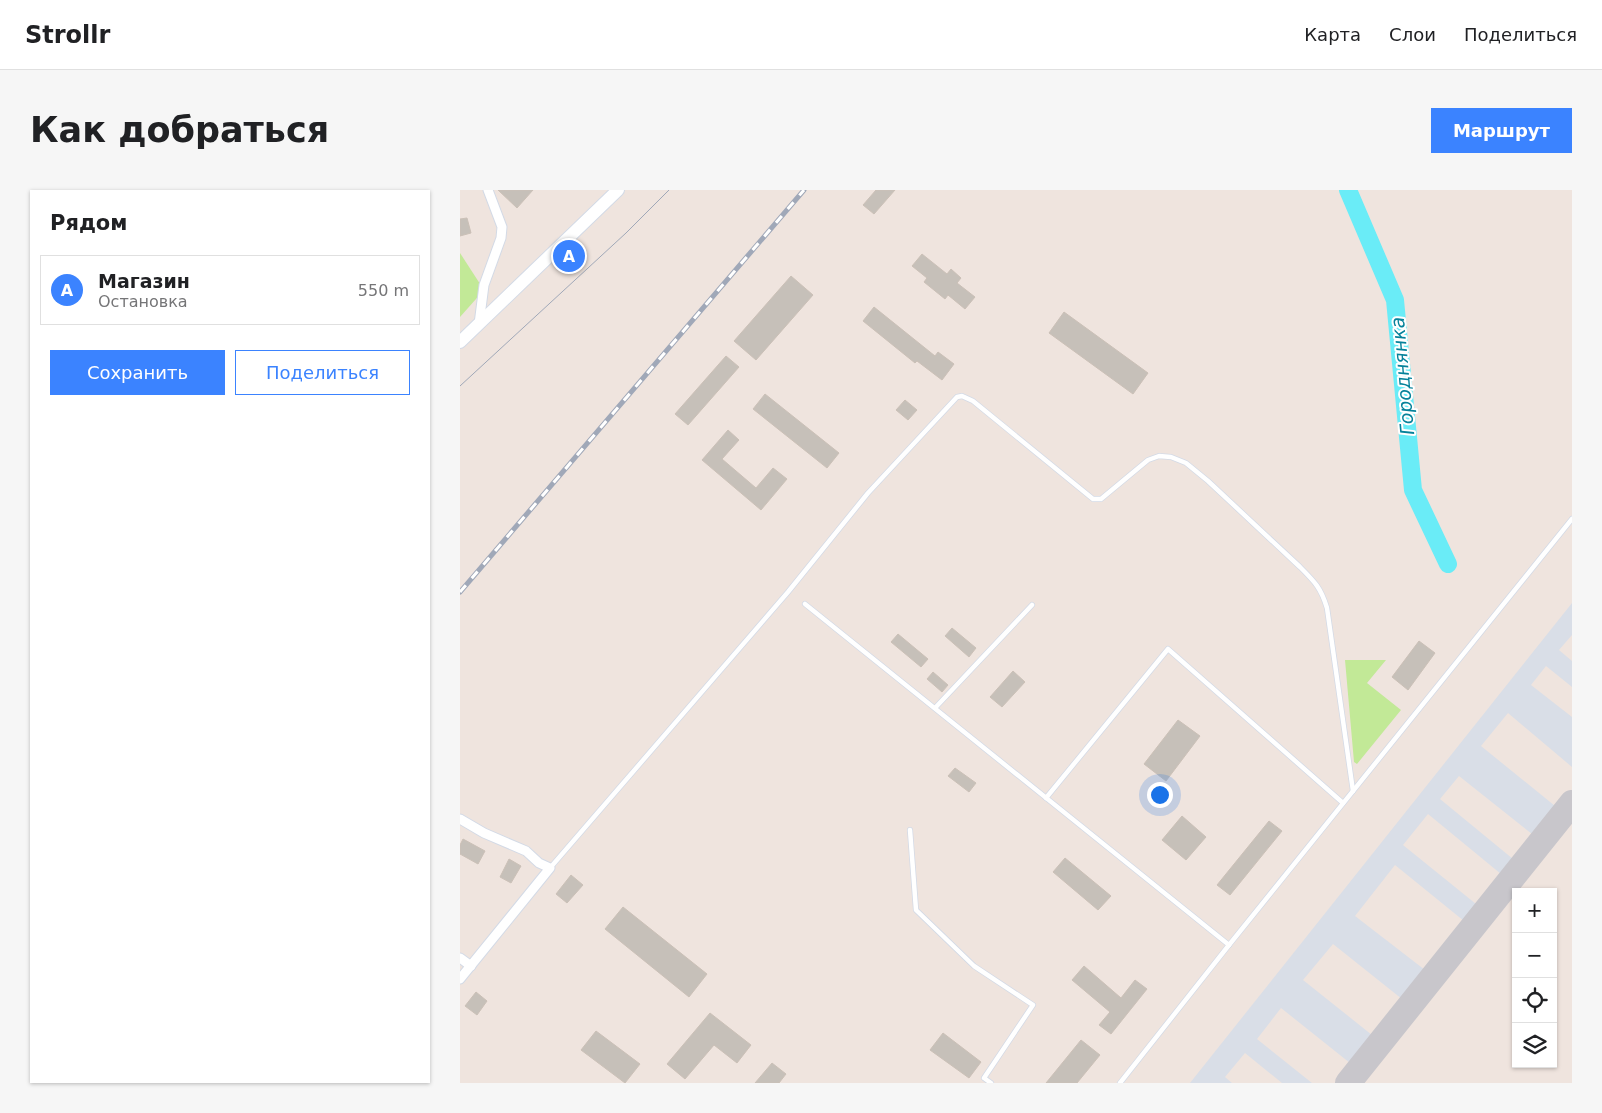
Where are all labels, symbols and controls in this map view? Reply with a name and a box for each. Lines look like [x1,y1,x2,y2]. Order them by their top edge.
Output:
text: Strollr [25,21,110,49]
text: Карта [1304,24,1361,45]
text: Слои [1389,24,1436,45]
text: Поделиться [1464,24,1577,45]
button: Маршрут [1431,108,1572,153]
text: Как добраться [30,110,329,150]
text: Рядом [50,211,127,235]
pin: A [553,237,585,275]
text: Магазин [98,270,190,292]
text: A [61,281,73,300]
text: 550 m [358,281,409,300]
text: Остановка [98,292,188,311]
water label: Городнянка [1386,316,1418,436]
button: Сохранить [50,350,225,395]
button: Поделиться [235,350,410,395]
your location [1147,782,1173,808]
map controls [1512,888,1557,1068]
button: + [1512,888,1557,933]
button: − [1512,933,1557,978]
button: locate [1512,978,1557,1023]
button: layers [1512,1023,1557,1068]

